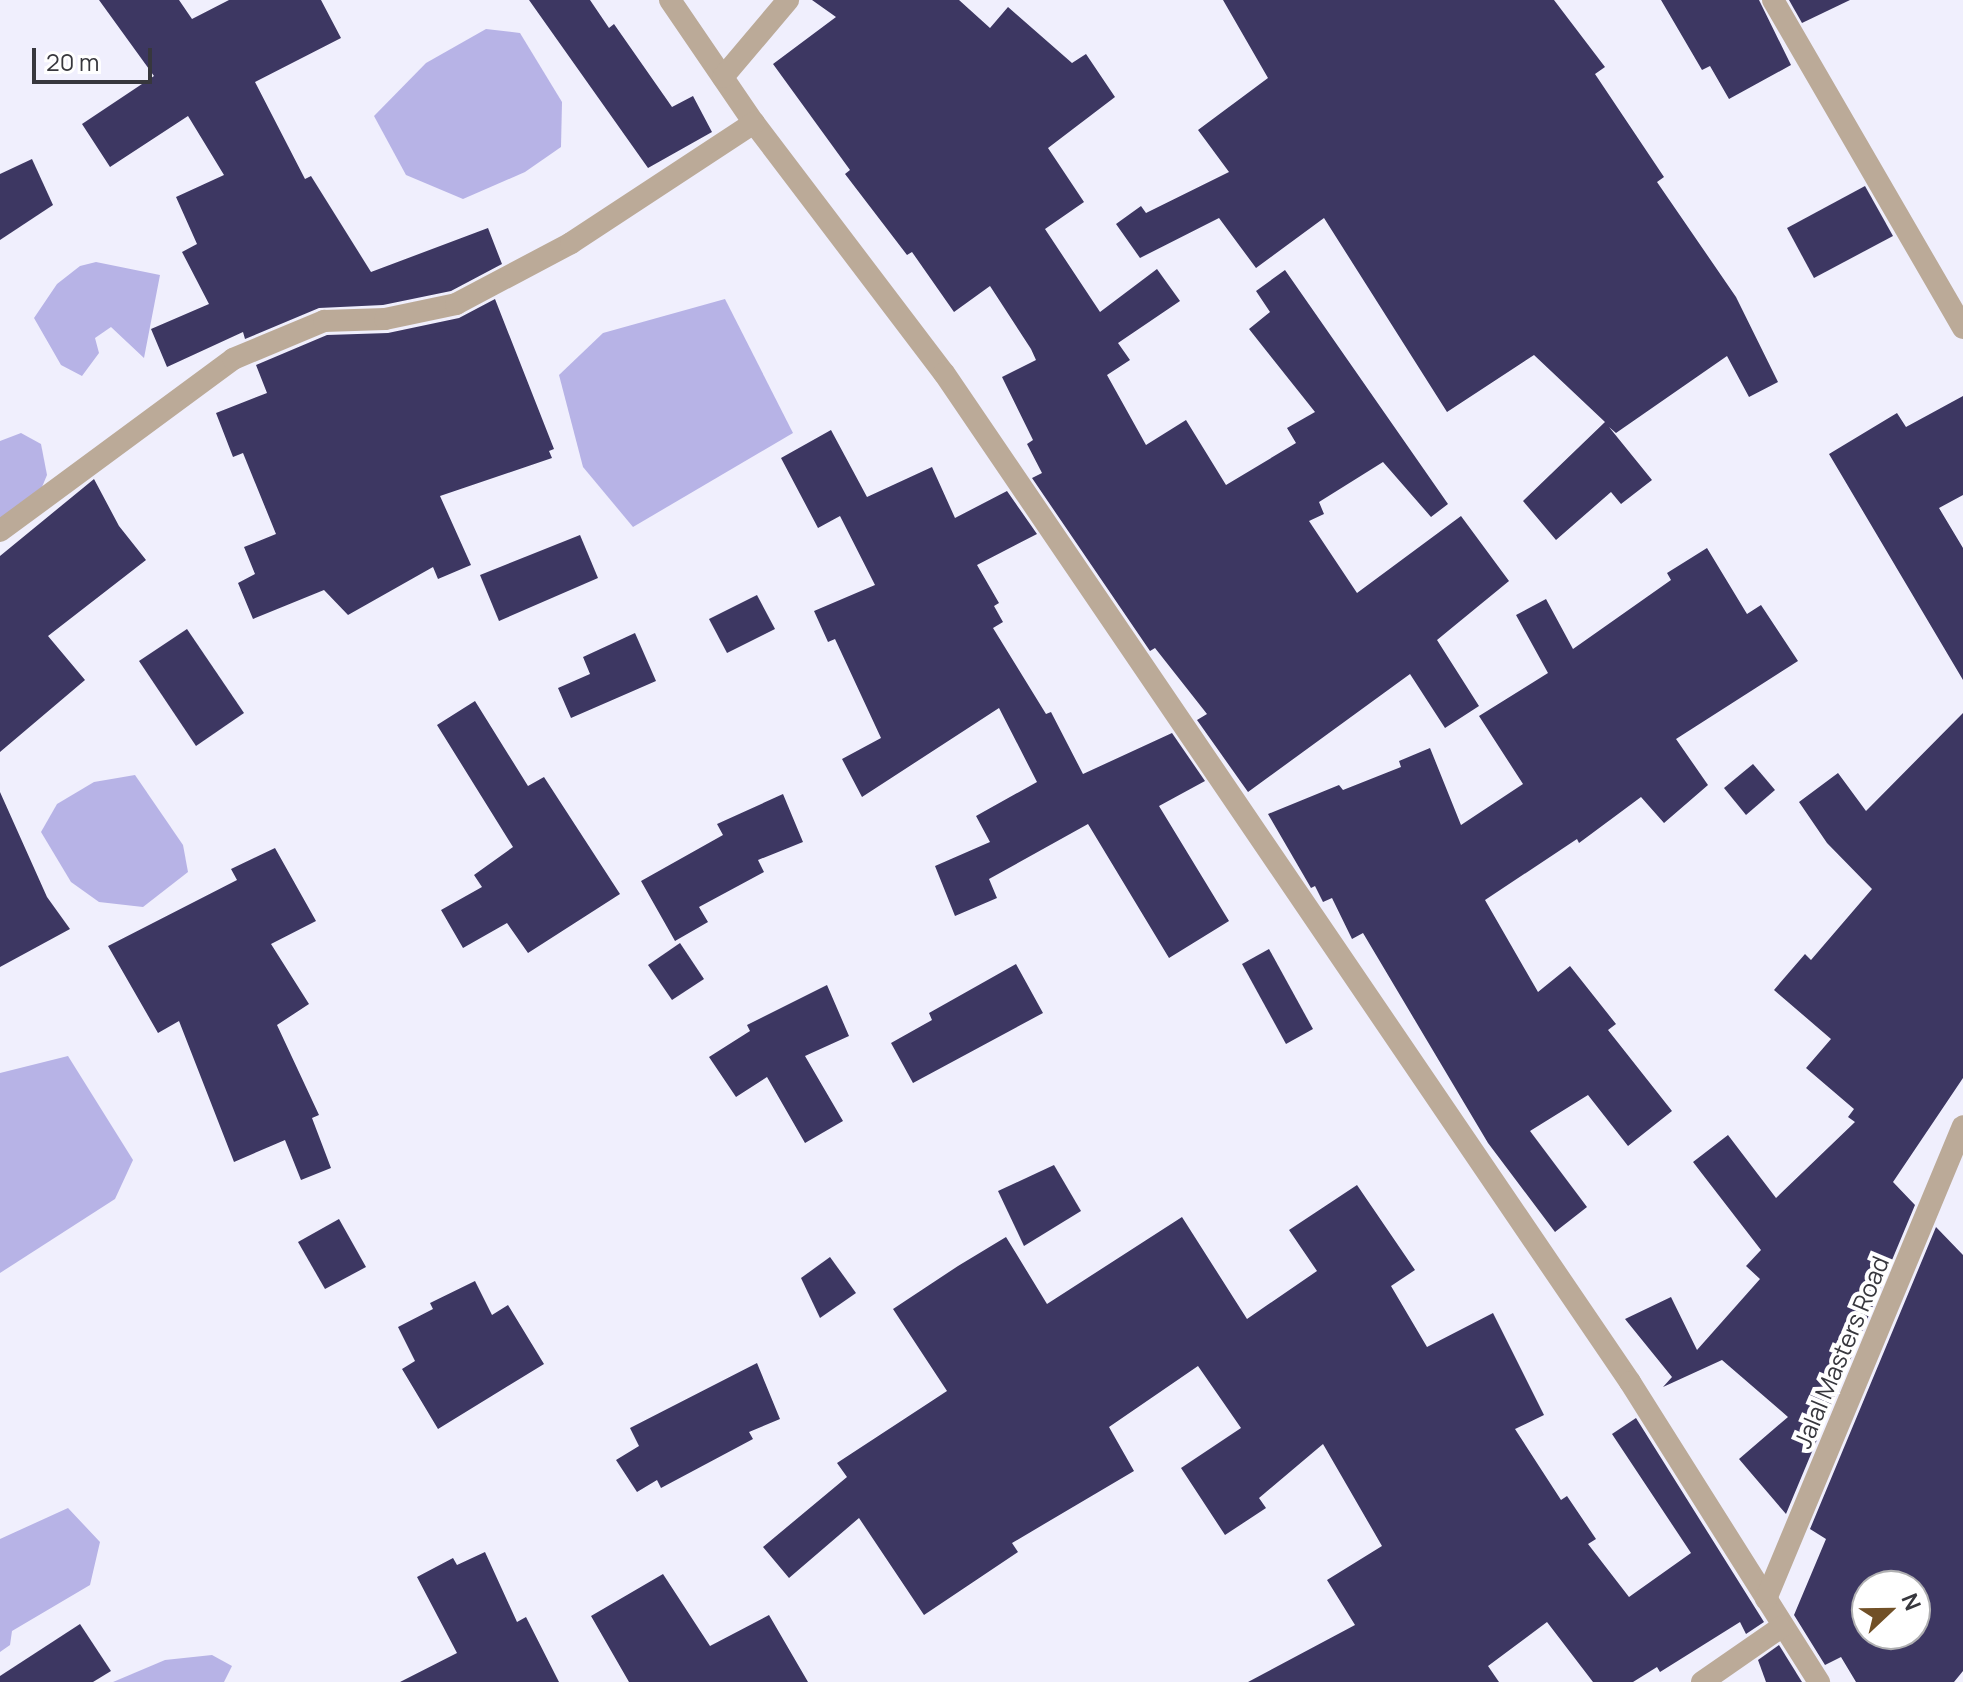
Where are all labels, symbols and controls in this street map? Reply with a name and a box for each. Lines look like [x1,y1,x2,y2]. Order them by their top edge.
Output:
scale bar [36,32,156,82]
text: 20 m [46,45,99,78]
street label: Jalal Masters Road [1788,1252,1894,1452]
north arrow [1851,1570,1931,1650]
text: N [1895,1589,1928,1615]

